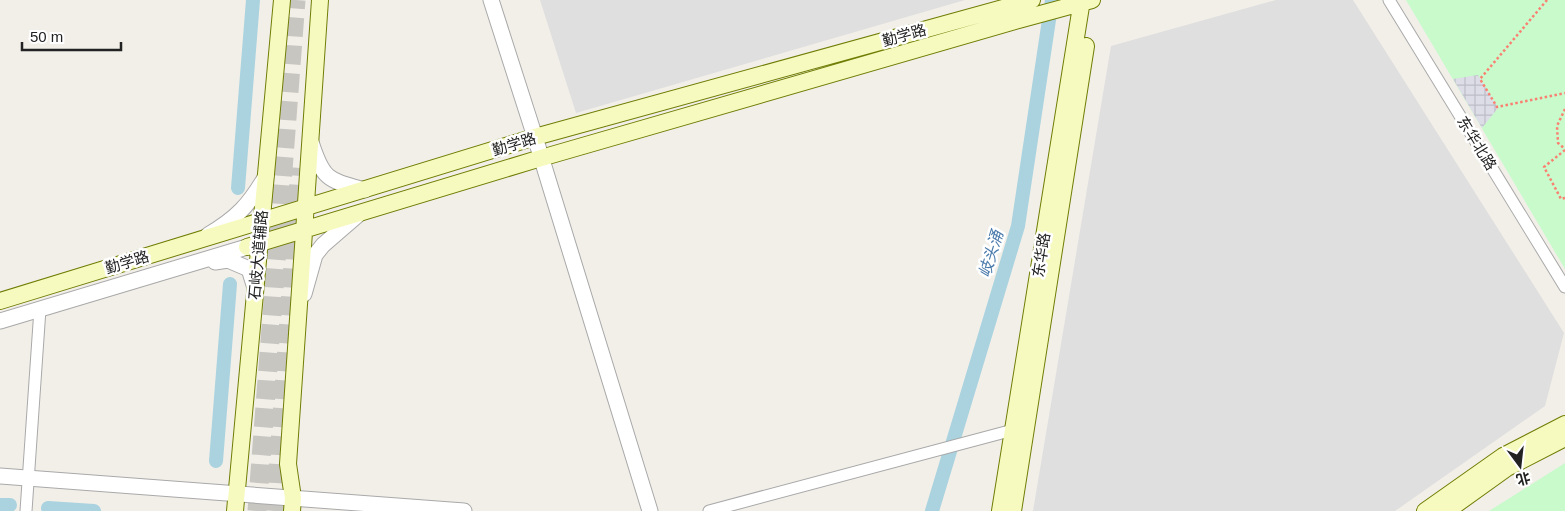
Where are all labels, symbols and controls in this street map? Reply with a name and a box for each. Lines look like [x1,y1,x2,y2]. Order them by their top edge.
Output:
scale bar [22,20,121,52]
street label: 勤学路 [880,21,928,49]
text: 50 m [30,28,63,45]
street label: 东华北路 [1454,113,1500,173]
street label: 勤学路 [490,129,538,159]
street label: 石岐大道辅路 [246,209,270,301]
water label: 岐头涌 [976,227,1007,279]
street label: 东华路 [1029,231,1053,279]
street label: 勤学路 [103,247,151,277]
north arrow [1495,441,1545,491]
text: 北 [1515,469,1532,488]

